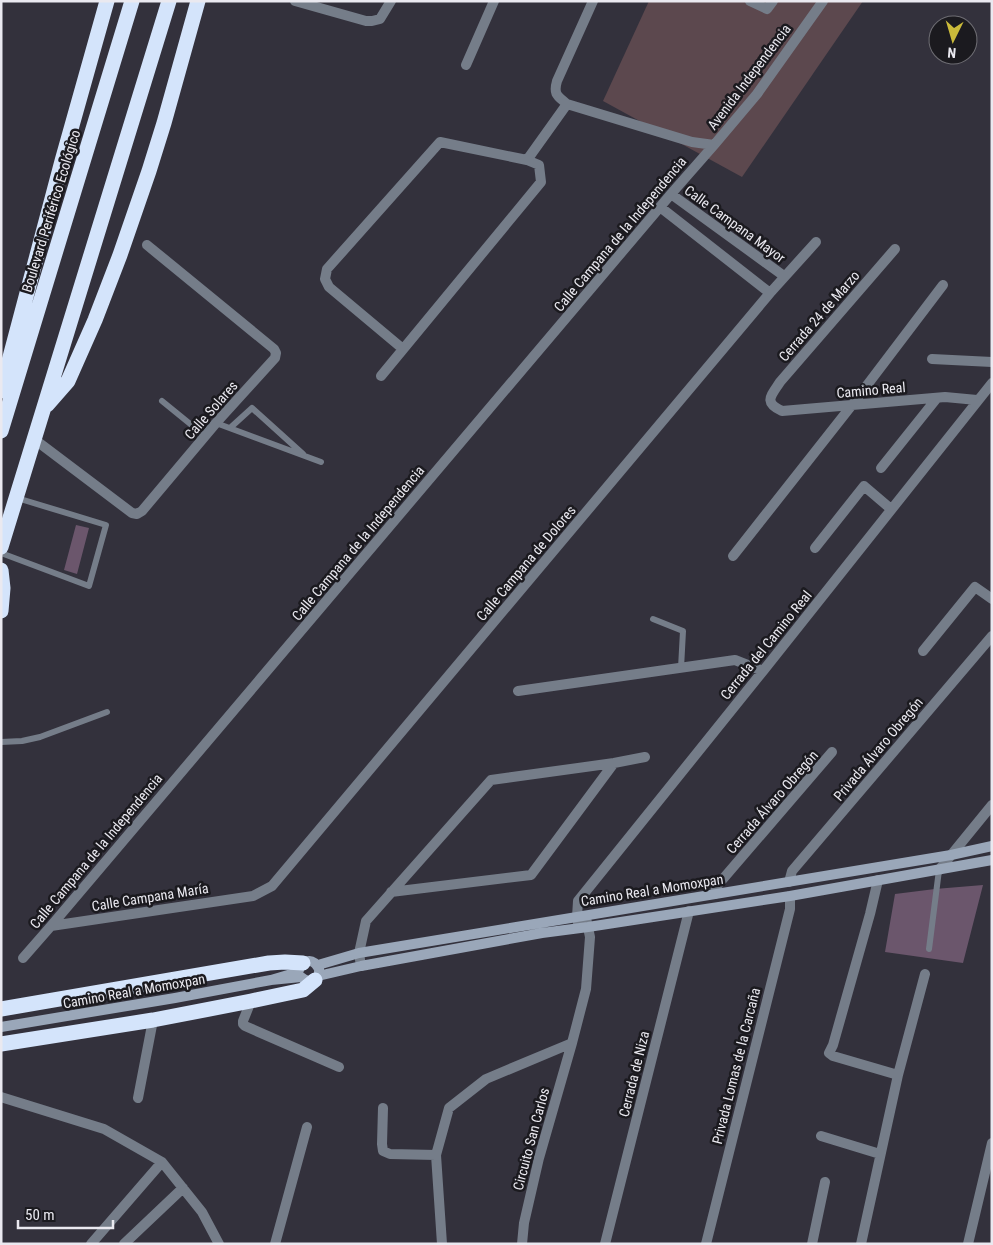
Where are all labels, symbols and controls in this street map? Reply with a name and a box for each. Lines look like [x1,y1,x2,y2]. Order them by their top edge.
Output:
north arrow [928,15,978,65]
street label: Avenida Independencia [704,21,794,133]
text: N [947,45,957,61]
street label: Boulevard Periférico Ecológico [19,128,83,294]
street label: Calle Campana de la Independencia [551,153,689,315]
street label: Calle Campana Mayor [682,182,788,266]
street label: Cerrada 24 de Marzo [775,267,863,365]
street label: Calle Solares [181,378,241,442]
street label: Camino Real [836,379,906,401]
street label: Calle Campana de la Independencia [289,462,427,624]
street label: Calle Campana de Dolores [473,502,579,624]
street label: Cerrada del Camino Real [717,587,815,703]
street label: Privada Álvaro Obregón [829,694,926,804]
street label: Cerrada Álvaro Obregón [722,747,821,857]
street label: Calle Campana de la Independencia [27,770,165,932]
street label: Camino Real a Momoxpan [580,871,724,909]
street label: Calle Campana María [91,880,209,914]
street label: Camino Real a Momoxpan [62,971,206,1011]
street label: Privada Lomas de la Carcaña [709,986,763,1146]
street label: Cerrada de Niza [616,1029,652,1119]
street label: Circuito San Carlos [510,1086,552,1192]
scale bar [18,1198,112,1230]
text: 50 m [25,1206,55,1224]

